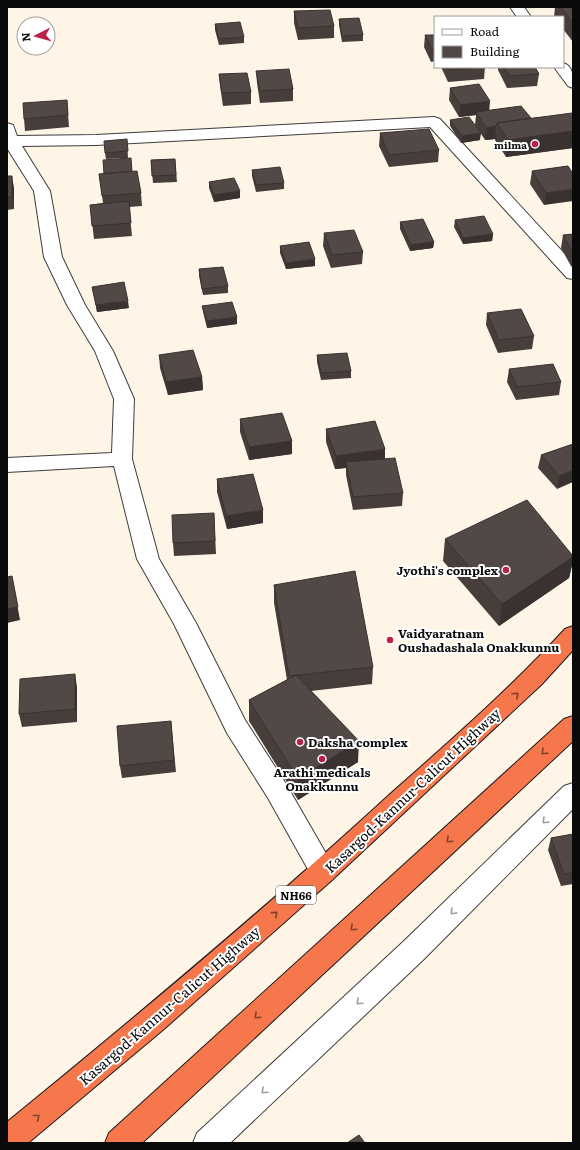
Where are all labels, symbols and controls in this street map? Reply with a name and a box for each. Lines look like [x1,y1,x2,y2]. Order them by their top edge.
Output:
north arrow [16,16,56,56]
legend [434,16,564,68]
text: Road [470,22,500,40]
text: N [17,32,33,43]
text: Building [470,42,520,60]
place label: milma [494,137,527,152]
marker: milma [530,139,540,149]
place label: Jyothi's complex [397,561,499,579]
marker: Jyothi's complex [501,565,511,575]
place label: Vaidyaratnam Oushadashala Onakkunnu [398,624,559,656]
marker: Vaidyaratnam Oushadashala Onakkunnu [385,635,395,645]
one-way arrow [511,693,518,700]
street label: Kasargod-Kannur-Calicut Highway [320,702,505,877]
place label: Daksha complex [308,733,408,751]
marker: Daksha complex [295,737,305,747]
one-way arrow [541,747,549,755]
marker: Arathi medicals Onakkunnu [317,754,327,764]
place label: Arathi medicals Onakkunnu [274,763,370,795]
one-way arrow [542,816,550,824]
one-way arrow [446,836,454,843]
road number: NH66 [276,886,316,904]
one-way arrow [450,907,458,915]
one-way arrow [270,912,277,919]
street label: Kasargod-Kannur-Calicut Highway [74,920,264,1089]
one-way arrow [350,924,358,931]
one-way arrow [356,997,364,1005]
one-way arrow [254,1012,262,1019]
one-way arrow [261,1086,269,1094]
one-way arrow [33,1114,40,1121]

